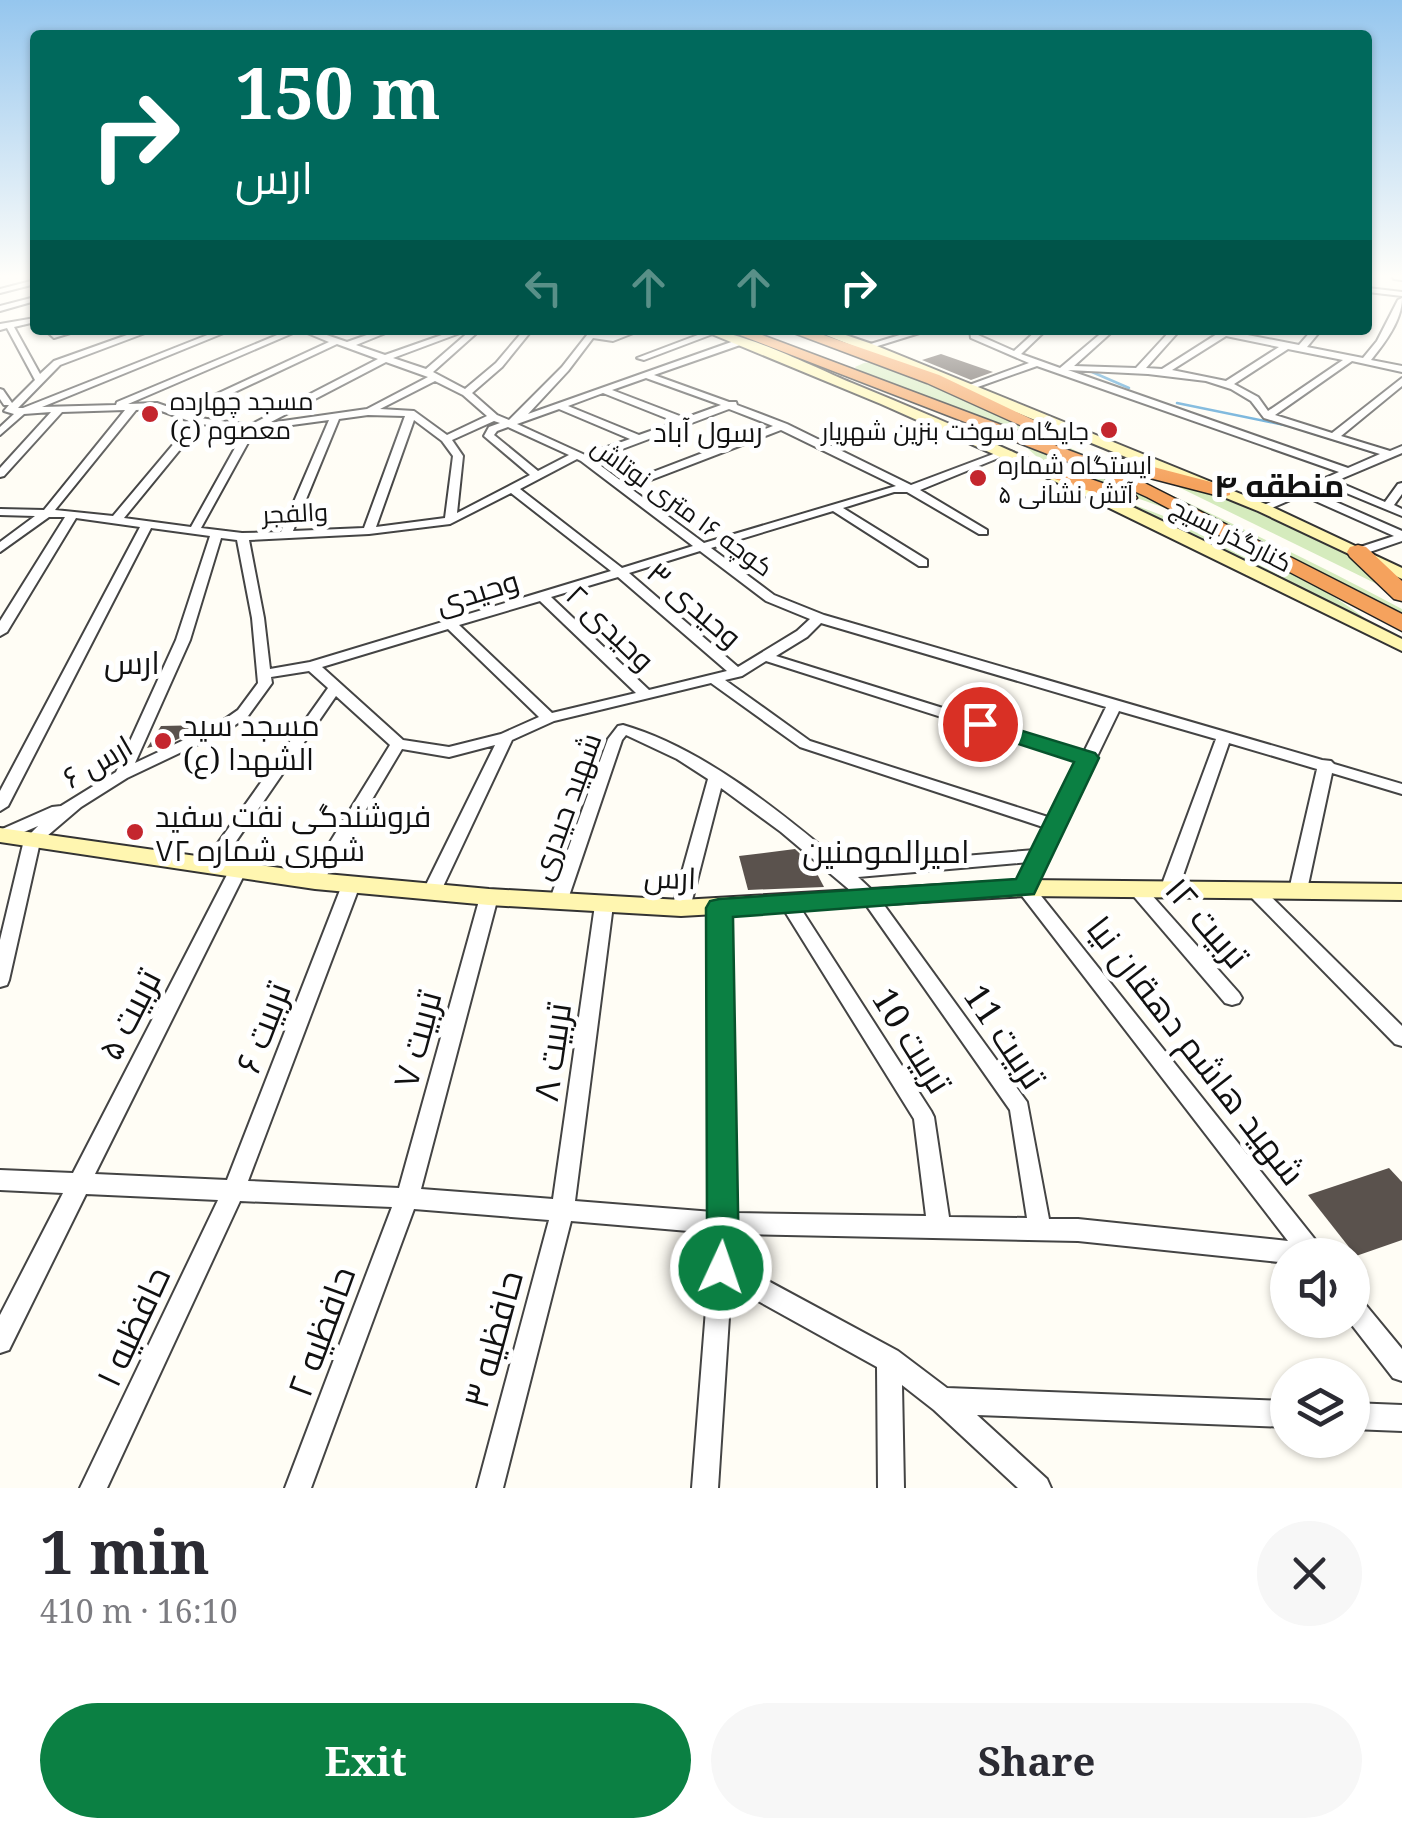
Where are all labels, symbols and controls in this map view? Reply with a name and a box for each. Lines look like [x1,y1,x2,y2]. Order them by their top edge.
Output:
text: 150 m [235,44,441,140]
icon: right [70,70,200,200]
text: ارس [235,146,313,207]
icon: left [516,260,571,315]
icon: ahead [621,260,676,315]
icon: ahead [726,260,781,315]
icon: right [831,260,886,315]
place label: مسجد چهارده معصوم (ع) [170,383,314,448]
marker: مسجد چهارده معصوم (ع) [139,403,161,425]
district label: رسول آباد [653,412,763,450]
place label: جایگاه سوخت بنزین شهریار [819,413,1089,447]
marker: جایگاه سوخت بنزین شهریار [1098,419,1120,441]
street label: کوچه ۱۶ متری نوتاش [585,429,781,584]
place label: ایستگاه شماره ۵ آتش نشانی [998,447,1153,510]
district label: منطقه ۴ [1214,463,1344,506]
marker: ایستگاه شماره ۵ آتش نشانی [967,467,989,489]
street label: کنارگذر بسیج [1165,489,1298,580]
street label: والفجر [259,493,329,531]
street label: وحیدی ۳ [639,552,751,656]
street label: وحیدی [430,559,524,623]
street label: وحیدی ۲ [558,575,664,679]
district label: ارس [104,640,160,683]
pin [938,682,1023,767]
icon: arrive [953,697,1008,752]
place label: مسجد سید الشهدا (ع) [183,704,320,780]
street label: ارس ۶ [55,725,139,797]
street label: شهید حیدری [519,727,611,885]
marker: مسجد سید الشهدا (ع) [152,730,174,752]
place label: فروشندگی نفت سفید شهری شماره ۷۲ [155,795,431,870]
marker: فروشندگی نفت سفید شهری شماره ۷۲ [124,821,146,843]
district label: امیرالمومنین [802,829,970,872]
street label: ارس [643,856,697,898]
street label: تربیت ۱۲ [1155,866,1261,978]
street label: شهید هاشم دهقان نیا [1076,906,1317,1195]
street label: تربیت ۵ [85,960,171,1068]
street label: تربیت ۶ [223,975,301,1079]
street label: تربیت 11 [954,975,1058,1097]
street label: تربیت 10 [862,978,964,1102]
street label: تربیت ۷ [380,985,452,1093]
street label: تربیت ۸ [521,1000,581,1104]
position arrow [669,1216,773,1320]
map controls [1270,1238,1370,1458]
button: sound [1270,1238,1370,1338]
street label: حافظیه ۱ [84,1258,180,1394]
street label: حافظیه ۲ [275,1259,365,1403]
street label: حافظیه ۳ [451,1265,533,1413]
button: layers [1270,1358,1370,1458]
text: 1 min [40,1510,210,1592]
button: close [1257,1521,1362,1626]
text: 410 m · 16:10 [40,1589,238,1632]
button: Exit [40,1703,691,1818]
button: Share [711,1703,1362,1818]

